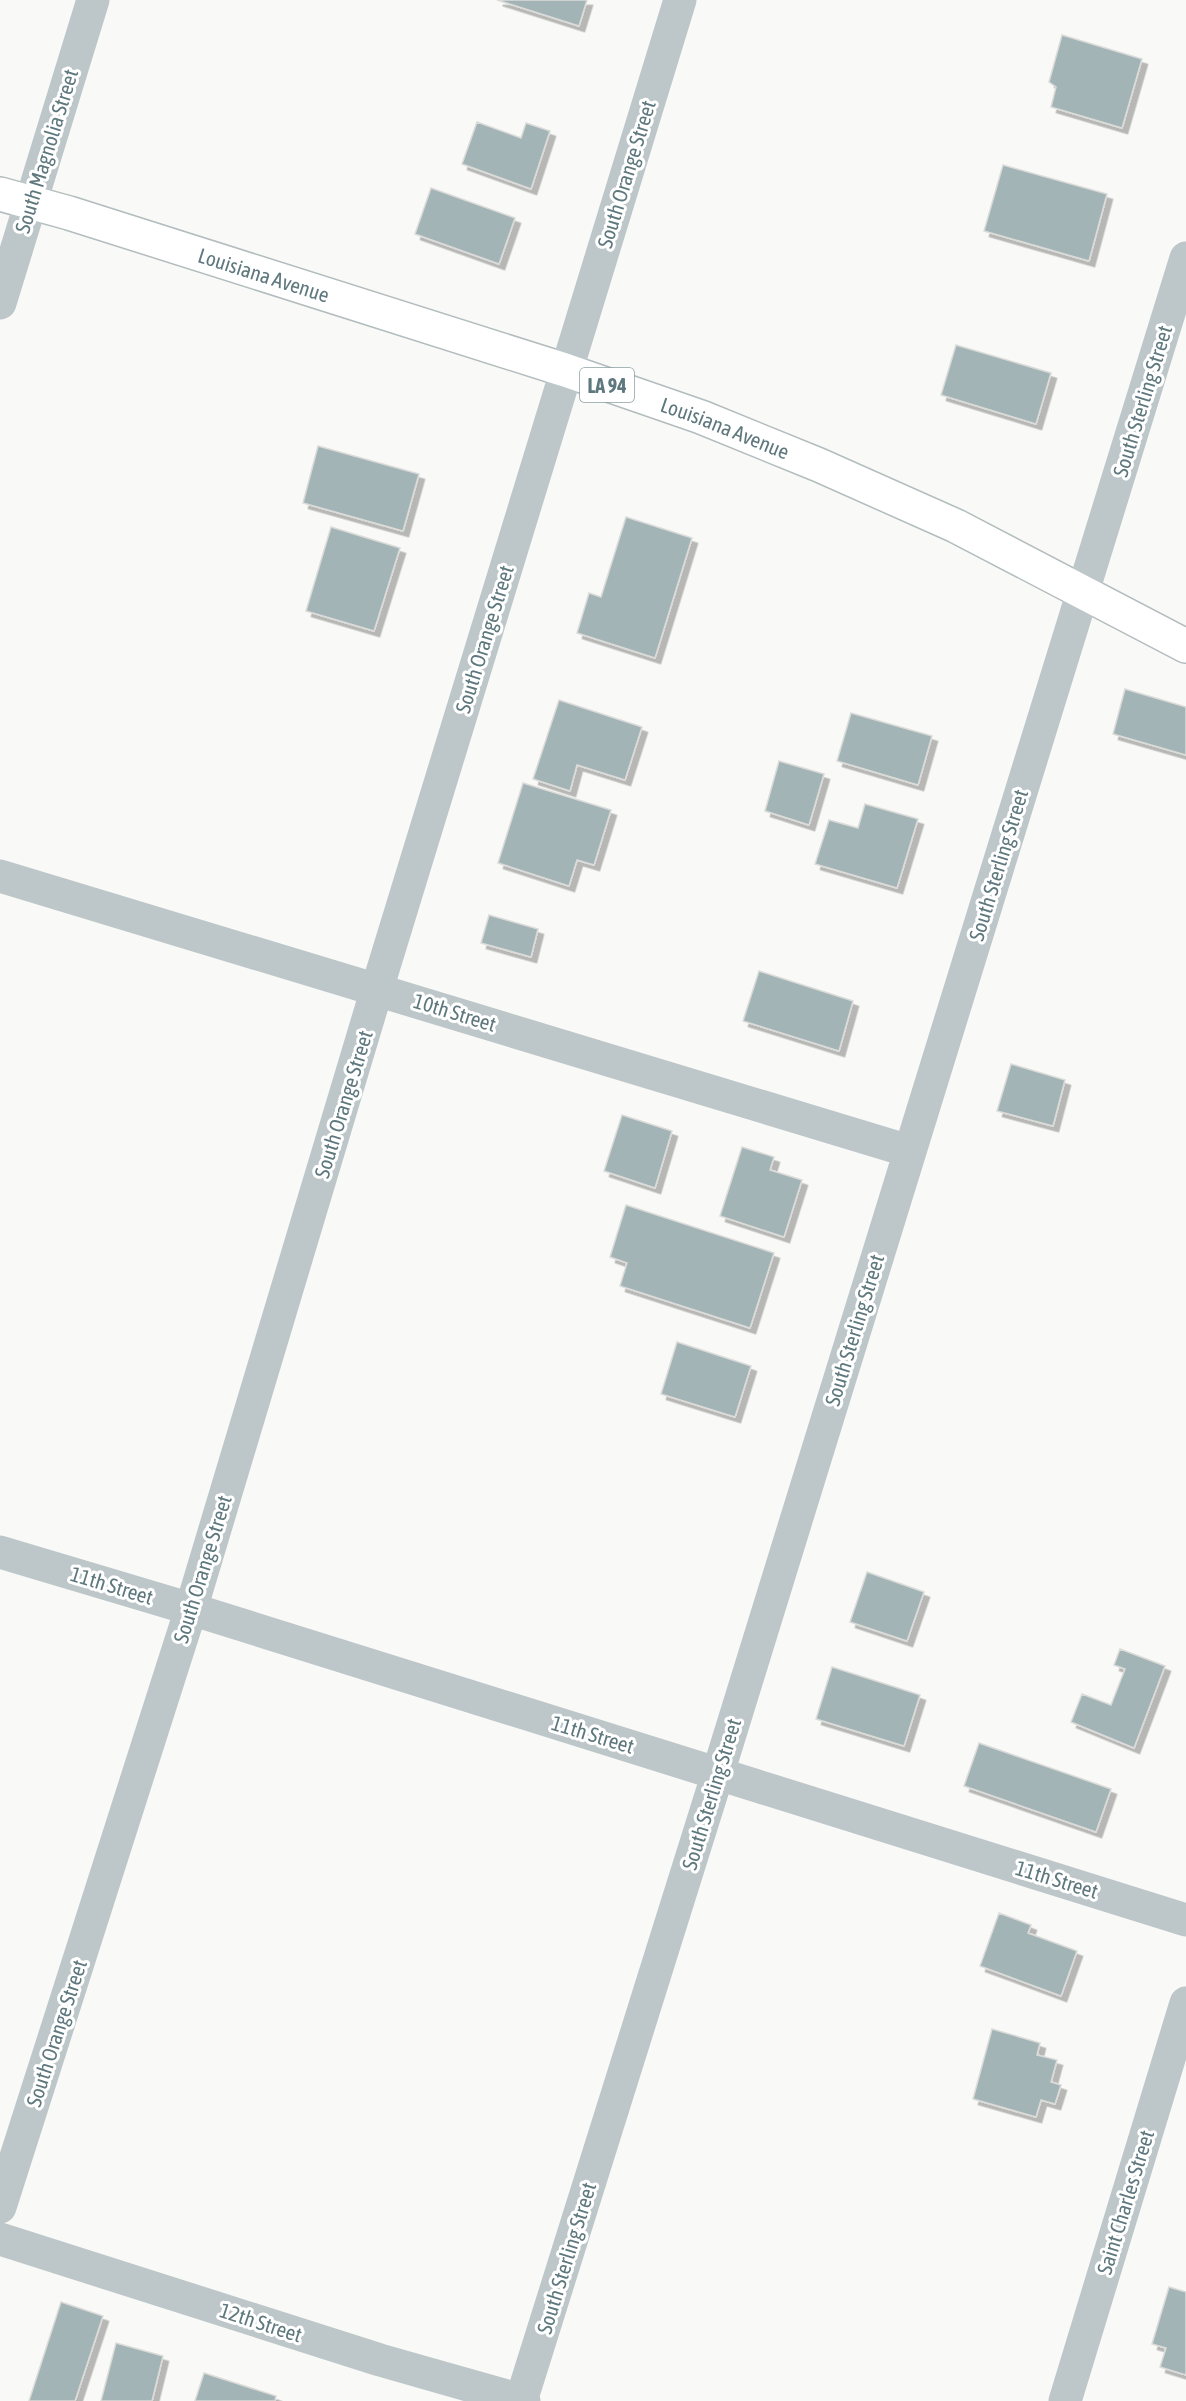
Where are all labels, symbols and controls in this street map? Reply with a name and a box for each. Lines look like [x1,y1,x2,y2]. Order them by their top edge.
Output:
street label: South Magnolia Street [10,66,82,236]
street label: South Orange Street [592,97,660,251]
street label: Louisiana Avenue [195,243,332,307]
street label: South Sterling Street [1108,322,1176,480]
road number: LA 94 [580,368,634,402]
street label: Louisiana Avenue [658,392,793,464]
street label: South Orange Street [450,562,518,716]
street label: South Sterling Street [964,786,1032,944]
street label: 10th Street [411,988,499,1036]
street label: South Orange Street [309,1027,377,1181]
street label: South Sterling Street [820,1251,888,1409]
street label: South Orange Street [168,1492,236,1646]
street label: 11th Street [68,1561,156,1609]
street label: 11th Street [549,1710,637,1758]
street label: South Sterling Street [677,1715,745,1873]
street label: 11th Street [1013,1855,1101,1903]
street label: South Orange Street [21,1957,91,2109]
street label: Saint Charles Street [1092,2127,1158,2277]
street label: South Sterling Street [532,2179,600,2337]
street label: 12th Street [217,2297,305,2347]

